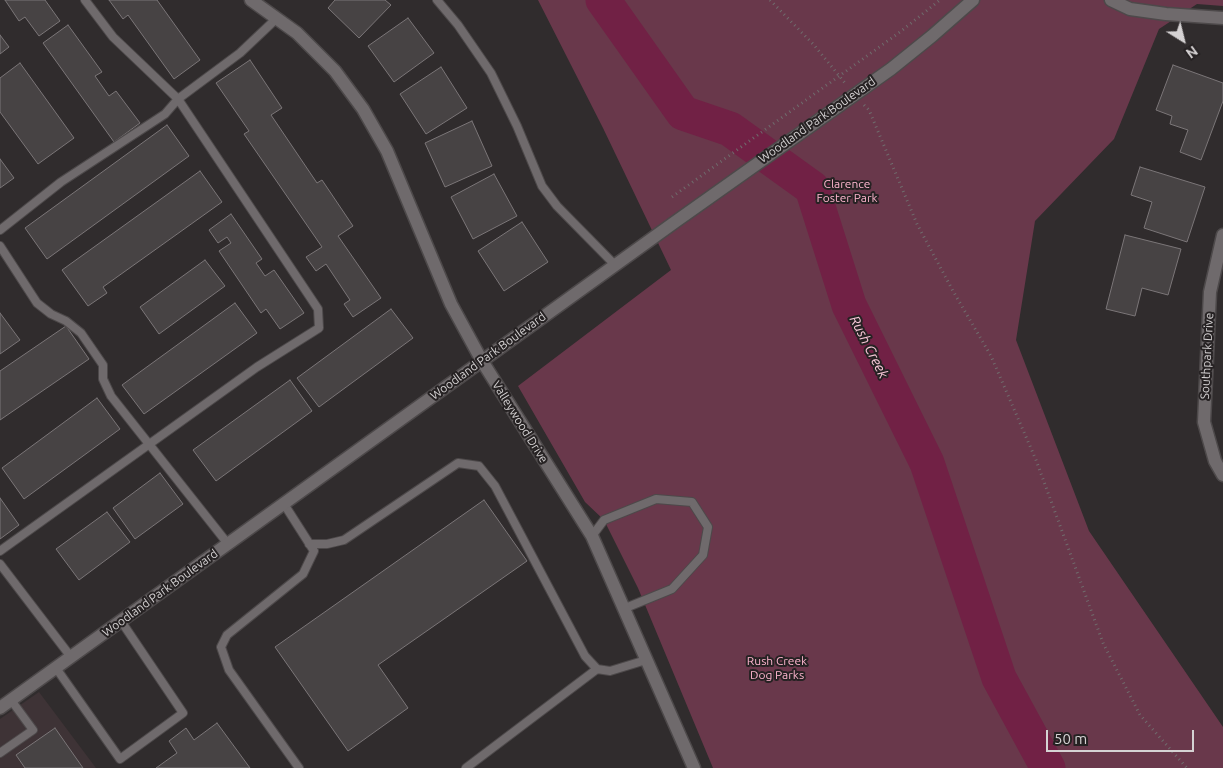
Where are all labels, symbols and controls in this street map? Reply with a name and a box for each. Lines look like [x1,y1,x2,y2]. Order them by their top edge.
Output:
north arrow [1158,15,1208,65]
text: N [1183,43,1201,62]
street label: Woodland Park Boulevard [756,74,878,166]
park label: Clarence Foster Park [817,177,877,205]
street label: Woodland Park Boulevard [427,309,549,403]
street label: Southpark Drive [1198,312,1216,400]
water label: Rush Creek [846,313,892,381]
street label: Valleywood Drive [489,378,551,466]
street label: Woodland Park Boulevard [99,546,221,640]
park label: Rush Creek Dog Parks [747,654,807,682]
scale bar [1048,720,1196,752]
text: 50 m [1054,730,1087,747]

